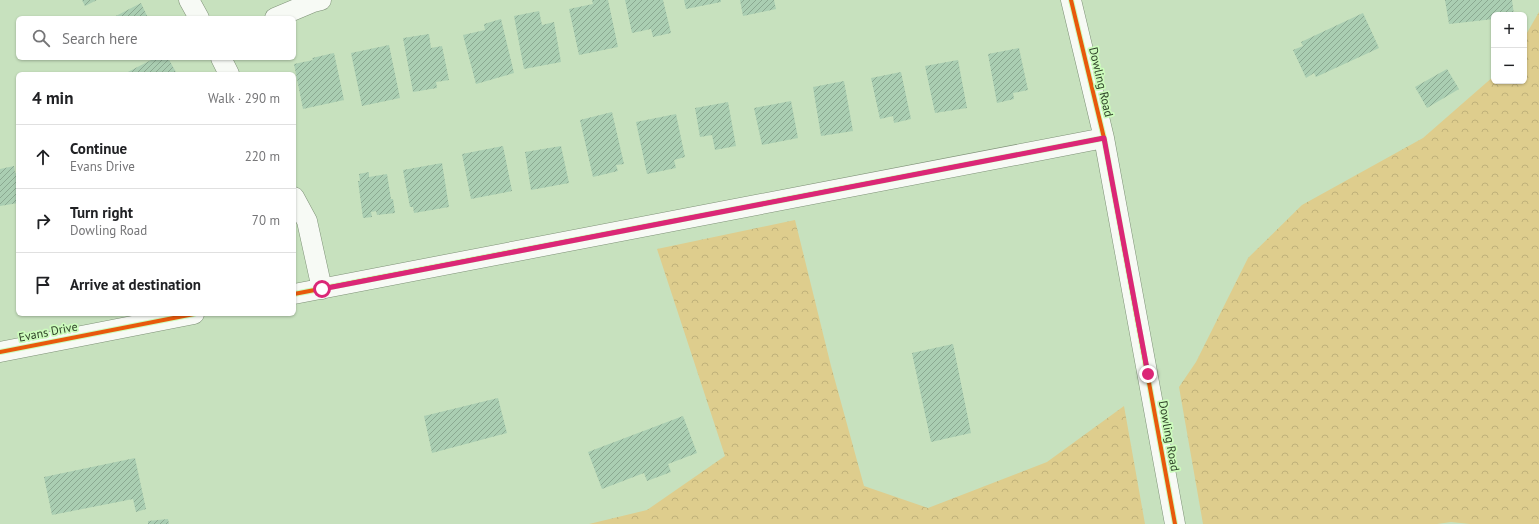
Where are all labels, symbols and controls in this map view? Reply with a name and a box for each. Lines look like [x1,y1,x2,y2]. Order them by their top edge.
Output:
map controls [1491,12,1527,84]
button: + [1491,12,1527,48]
search box [16,16,296,60]
icon: search [30,27,52,49]
text: Search here [62,29,138,48]
street label: Dowling Road [1086,45,1117,118]
button: − [1491,48,1527,84]
text: 4 min [32,87,73,109]
text: Walk · 290 m [208,90,280,107]
text: Continue [70,139,127,158]
icon: ahead [32,146,54,168]
text: 220 m [245,148,280,165]
text: Evans Drive [70,158,135,175]
text: Turn right [70,203,133,222]
icon: right [32,210,54,232]
text: 70 m [252,212,280,229]
text: Dowling Road [70,222,147,239]
icon: arrive [32,274,54,296]
text: Arrive at destination [70,275,201,294]
route start [313,280,331,298]
street label: Evans Drive [17,318,79,345]
route end [1139,365,1157,383]
street label: Dowling Road [1156,399,1183,472]

